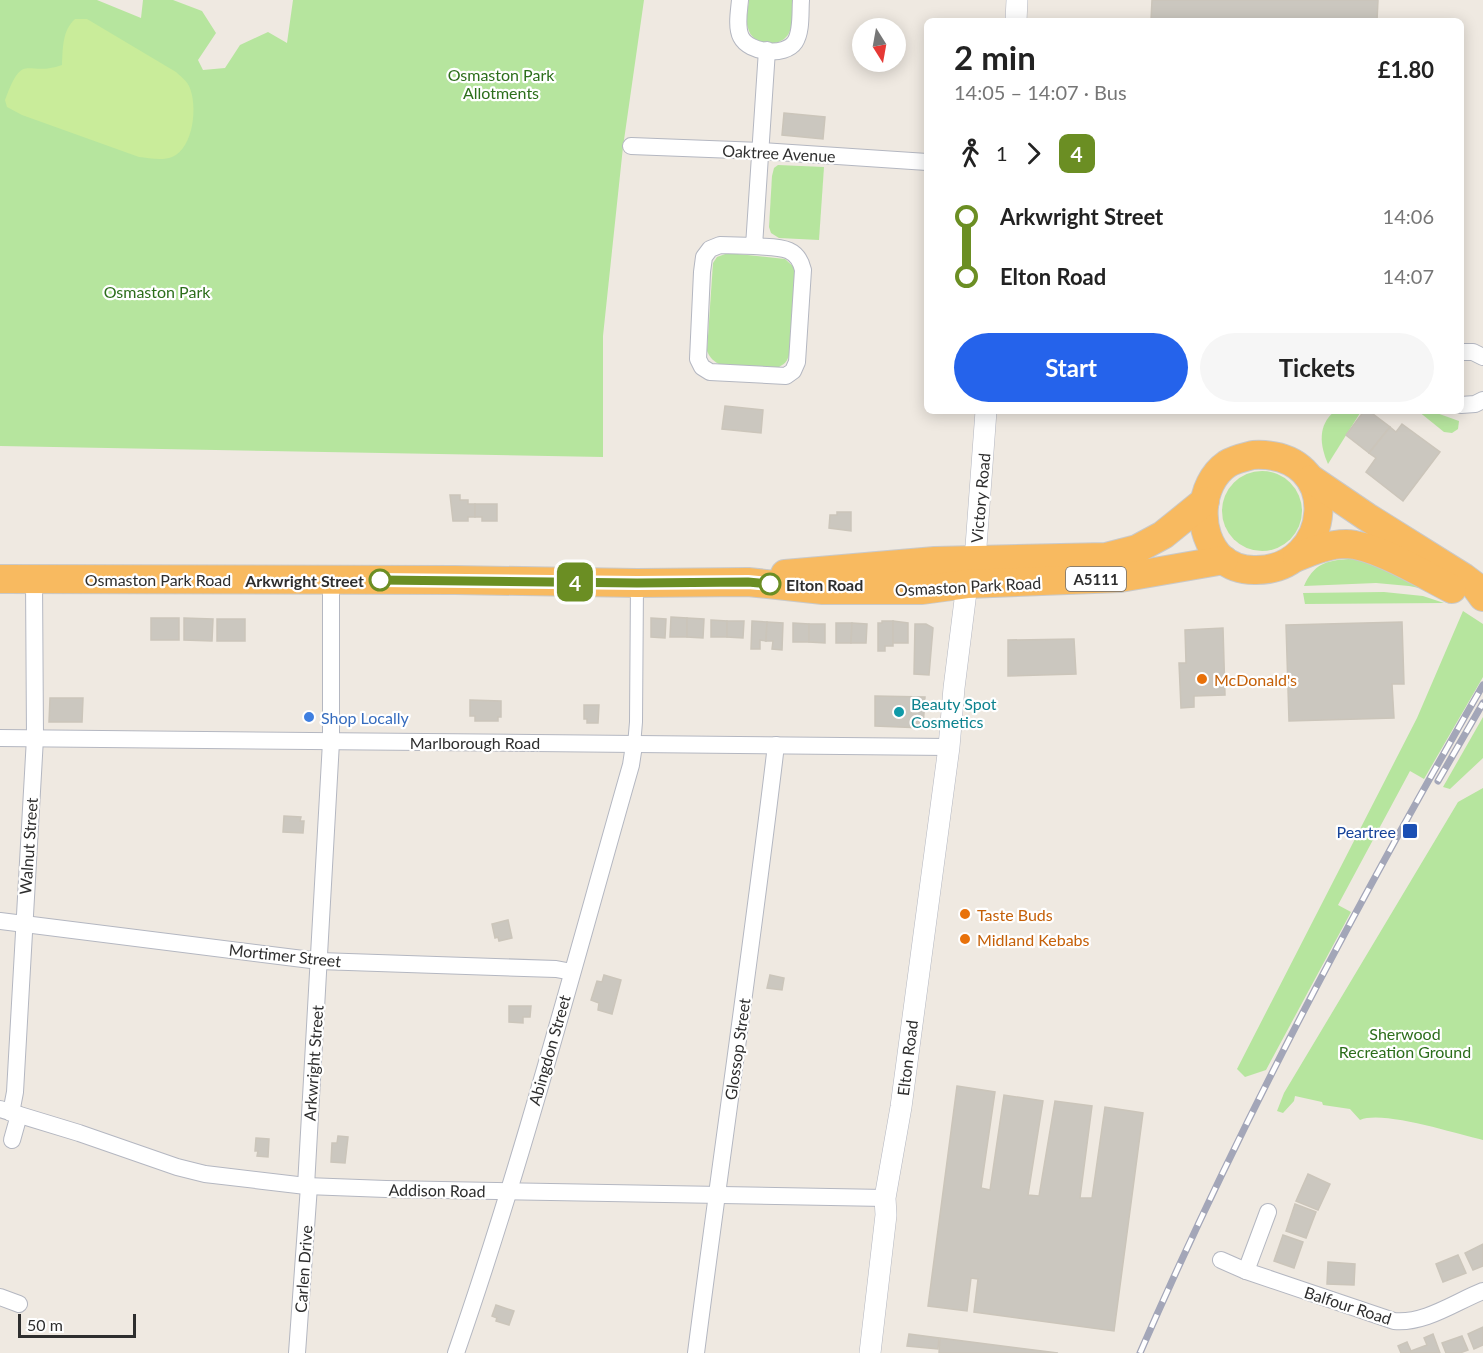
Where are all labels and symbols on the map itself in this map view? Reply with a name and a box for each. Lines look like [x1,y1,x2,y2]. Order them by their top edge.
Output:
north arrow [852,18,906,72]
park label: Osmaston Park Allotments [448,65,555,102]
street label: Oaktree Avenue [722,141,836,165]
park label: Osmaston Park [104,282,211,301]
street label: Victory Road [967,452,993,544]
line badge: 4 [556,562,594,602]
road number: A5111 [1066,567,1126,591]
marker: Arkwright Street [369,569,391,591]
street label: Osmaston Park Road [85,570,231,589]
place label: Arkwright Street [244,571,364,590]
marker: Elton Road [759,573,781,595]
street label: Osmaston Park Road [894,573,1042,599]
place label: Elton Road [786,575,863,594]
place label: McDonald's [1214,670,1297,689]
marker: McDonald's [1195,672,1209,686]
place label: Beauty Spot Cosmetics [911,694,997,731]
marker: Beauty Spot Cosmetics [892,705,906,719]
place label: Shop Locally [321,708,409,727]
marker: Shop Locally [302,710,316,724]
street label: Marlborough Road [410,733,540,752]
street label: Walnut Street [15,797,41,895]
place label: Peartree [1336,822,1396,841]
marker: Peartree [1401,822,1419,840]
place label: Taste Buds [977,905,1053,924]
marker: Taste Buds [958,907,972,921]
place label: Midland Kebabs [977,930,1090,949]
marker: Midland Kebabs [958,932,972,946]
street label: Mortimer Street [228,940,342,970]
street label: Abingdon Street [524,992,574,1107]
street label: Glossop Street [720,997,754,1101]
street label: Arkwright Street [299,1004,327,1122]
street label: Elton Road [893,1019,921,1097]
park label: Sherwood Recreation Ground [1339,1024,1471,1061]
street label: Addison Road [388,1180,486,1200]
street label: Carlen Drive [290,1225,316,1313]
street label: Balfour Road [1302,1282,1394,1328]
scale bar [18,1311,136,1338]

